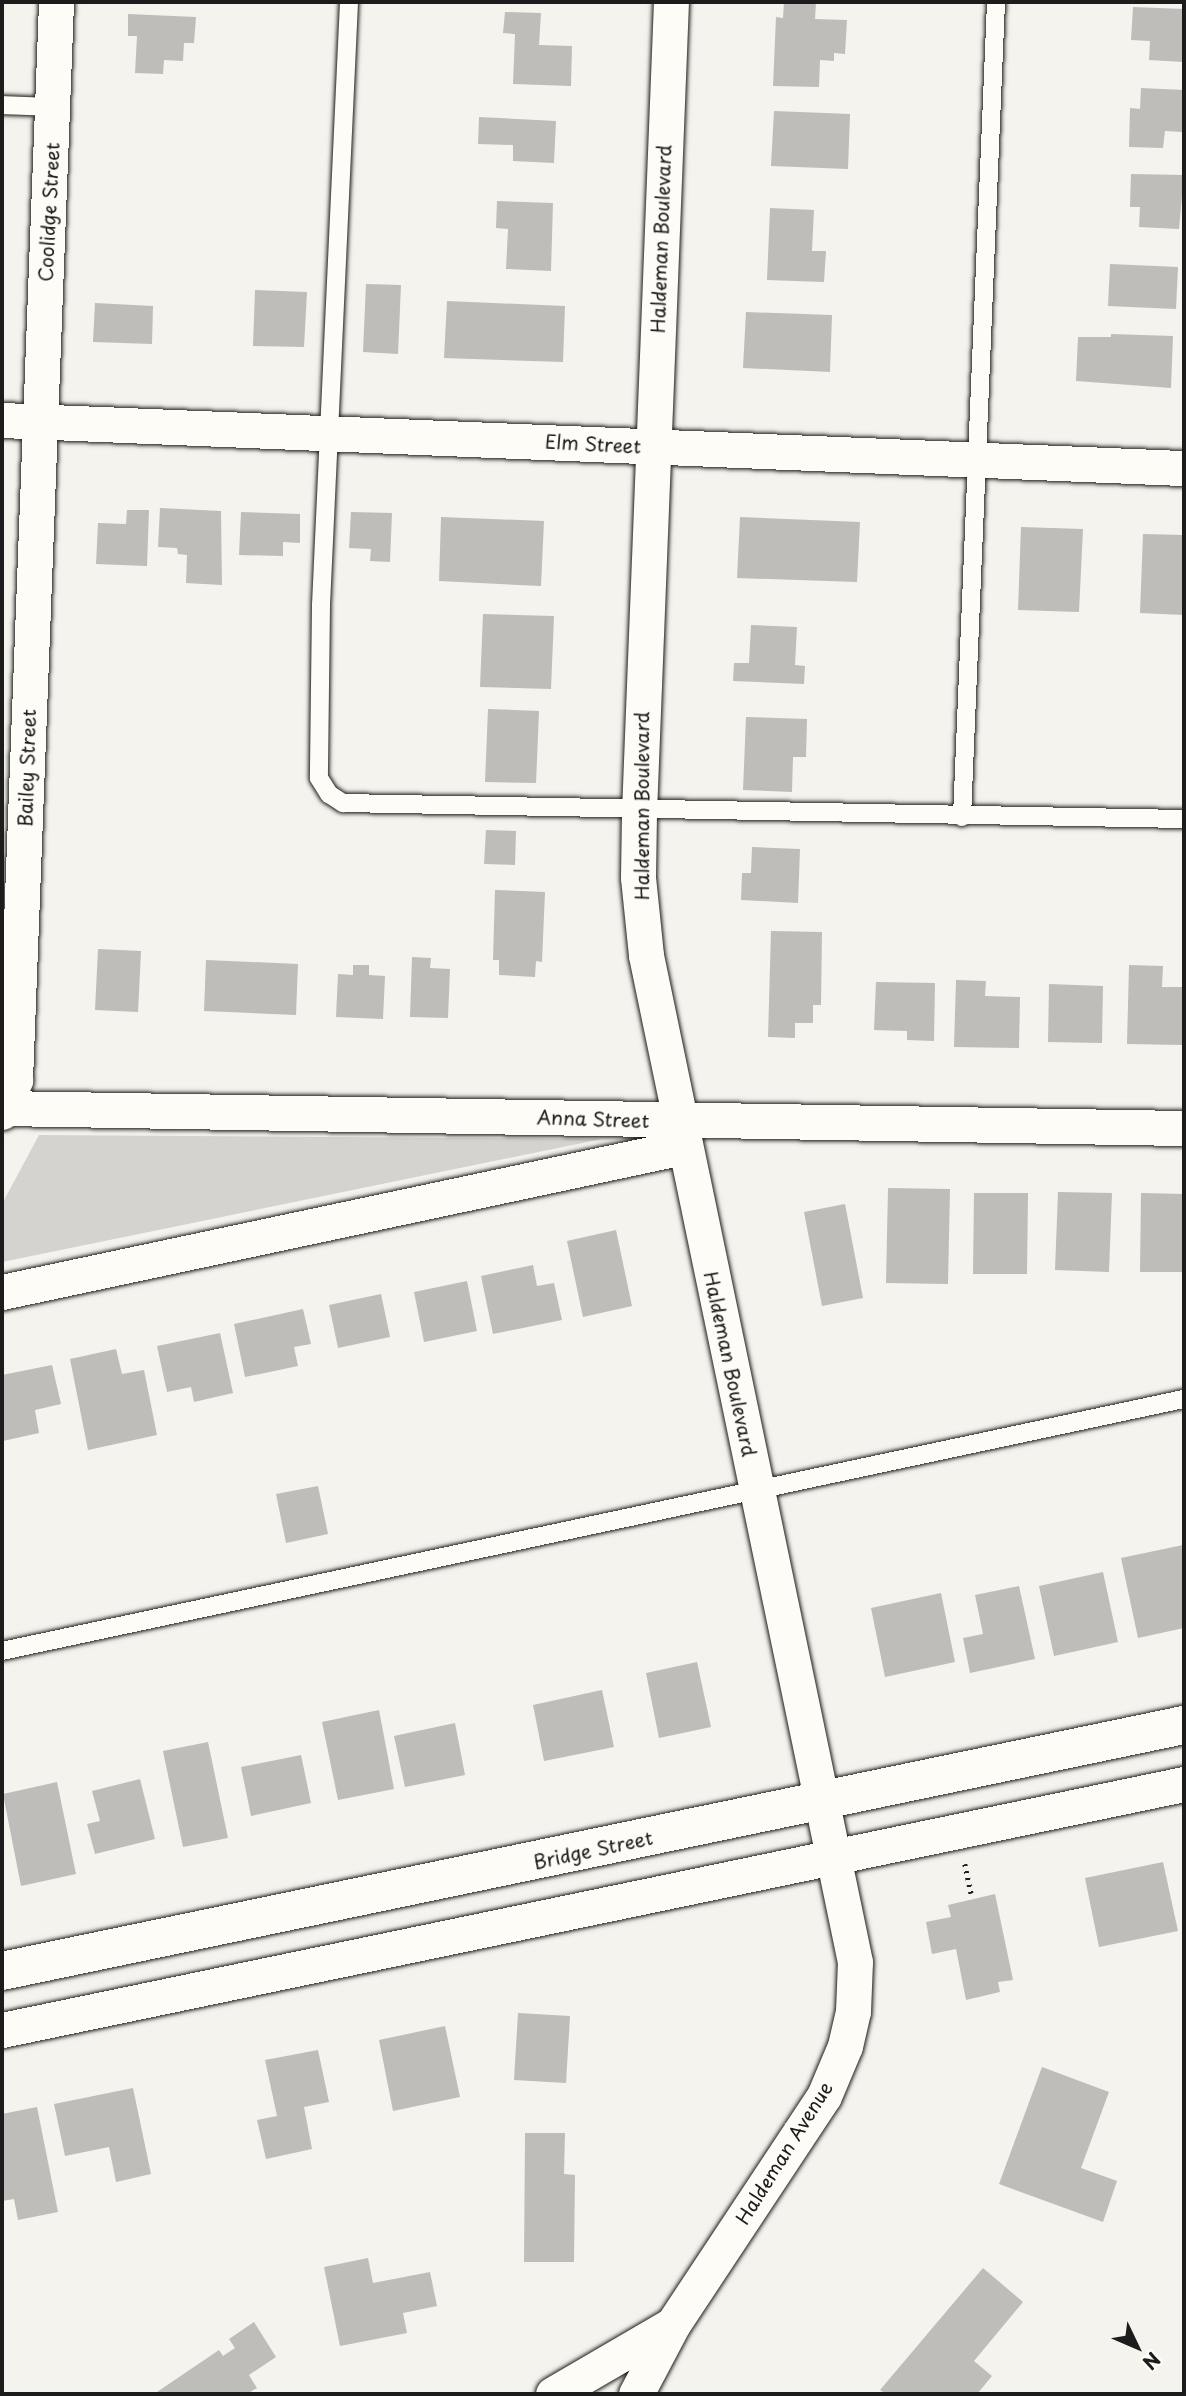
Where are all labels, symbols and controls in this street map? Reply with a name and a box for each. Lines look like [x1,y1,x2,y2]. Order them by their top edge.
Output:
street label: Coolidge Street [34,141,64,283]
street label: Haldeman Boulevard [646,144,676,334]
street label: Elm Street [544,430,642,458]
street label: Bailey Street [14,708,40,828]
street label: Haldeman Boulevard [631,712,653,900]
street label: Anna Street [537,1106,649,1132]
street label: Haldeman Boulevard [699,1269,761,1459]
street label: Bridge Street [531,1826,655,1874]
street label: Haldeman Avenue [731,2078,837,2228]
north arrow [1102,2312,1172,2382]
text: N [1137,2346,1167,2377]

